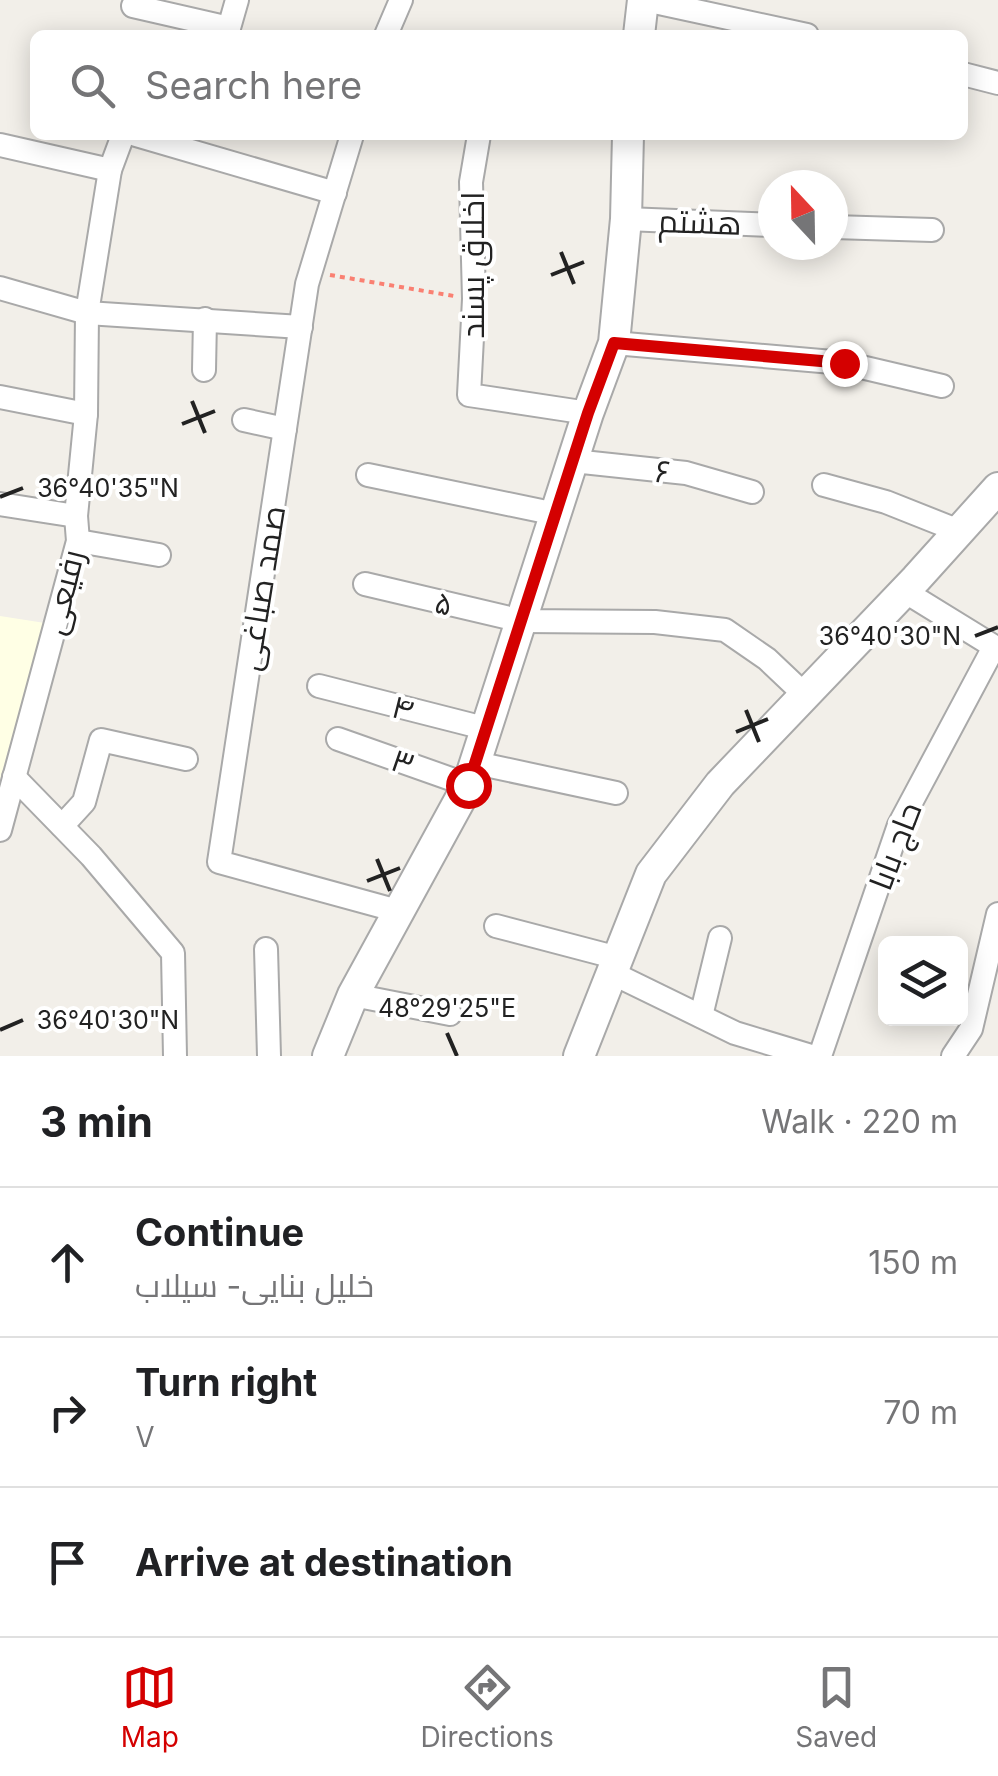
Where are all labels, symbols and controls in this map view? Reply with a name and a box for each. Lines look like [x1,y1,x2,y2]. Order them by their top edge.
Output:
search box [30,30,968,140]
icon: search [65,58,120,113]
text: Search here [145,62,362,108]
north arrow [758,170,848,260]
street label: اخلاق پسند [453,191,494,339]
street label: هشتم [657,201,742,246]
route end [822,341,868,387]
street label: ۶ [653,451,673,491]
text: 36°40'35"N [37,473,179,503]
street label: صمد صباغی [229,503,293,673]
street label: رفیعی [34,546,92,638]
street label: ۵ [431,582,457,624]
text: 36°40'30"N [819,621,961,651]
street label: ۴ [388,687,418,729]
street label: ۳ [386,740,420,784]
route start [446,763,492,809]
street label: حاج بابا [861,797,932,896]
map controls [878,936,968,1026]
button: layers [878,936,968,1026]
text: 48°29'25"E [378,993,516,1023]
text: 36°40'30"N [37,1005,179,1035]
text: 3 min [40,1096,153,1147]
text: Walk · 220 m [761,1102,958,1141]
text: Continue [135,1209,304,1255]
icon: ahead [40,1235,95,1290]
text: 150 m [868,1243,958,1282]
text: خلیل بنایی- سیلاب [135,1266,374,1305]
text: Turn right [135,1359,317,1405]
icon: right [40,1385,95,1440]
text: 70 m [883,1393,958,1432]
text: ۷ [135,1416,155,1455]
icon: arrive [40,1535,95,1590]
text: Arrive at destination [135,1539,513,1585]
tab: Map [121,1660,179,1754]
tab: Directions [420,1660,554,1754]
tab: Saved [795,1660,877,1754]

